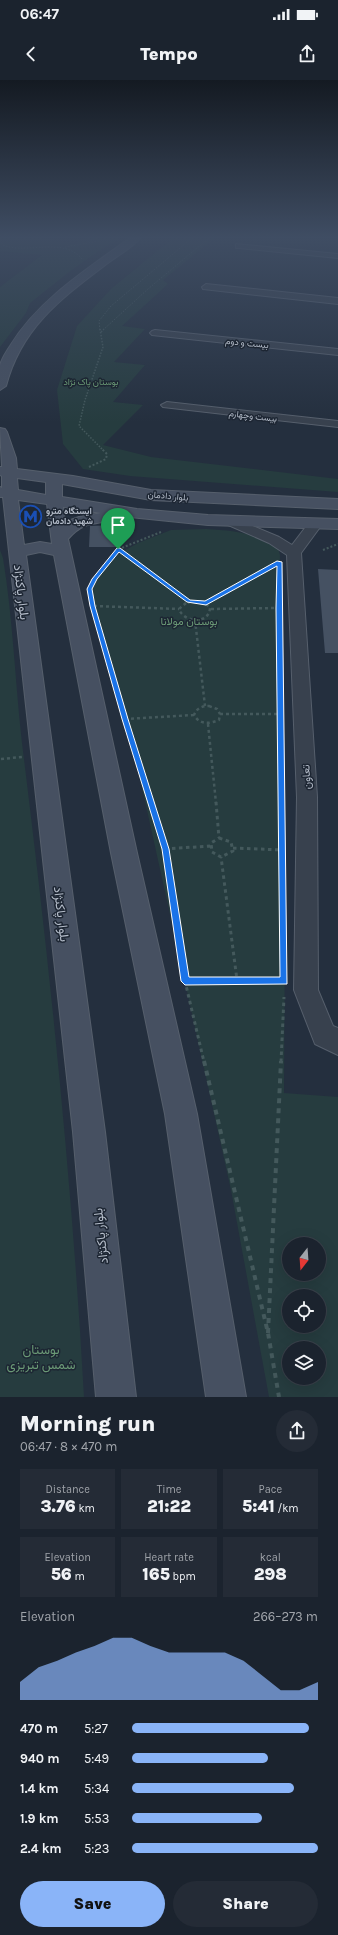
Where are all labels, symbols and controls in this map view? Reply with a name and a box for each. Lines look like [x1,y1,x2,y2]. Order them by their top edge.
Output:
text: 06:47 [20,5,59,23]
icon: back [20,43,42,65]
text: Tempo [140,43,198,65]
icon: share [296,43,318,65]
street label: بیست و دوم [225,336,270,351]
park label: بوستان پاک نژاد [63,377,119,388]
street label: بیست وچهارم [228,408,278,425]
street label: بلوار دادمان [147,489,189,504]
metro station icon: ایستگاه مترو شهید دادمان [17,503,43,529]
place label: ایستگاه مترو شهید دادمان [46,506,93,527]
pin [101,508,135,549]
icon: arrive [107,514,129,536]
street label: بلوار پاکنژاد [9,564,32,621]
park label: بوستان مولانا [161,615,217,628]
street label: تعاون [299,764,314,790]
street label: بلوار پاکنژاد [49,886,72,943]
street label: بلوار پاکنژاد [90,1207,113,1264]
north arrow [282,1237,326,1281]
map controls [282,1237,326,1385]
button: locate [282,1289,326,1333]
button: layers [282,1341,326,1385]
park label: بوستان شمس تبریزی [6,1342,76,1373]
button: share [276,1410,318,1452]
text: Morning run [20,1411,155,1437]
text: 06:47 · 8 × 470 m [20,1439,117,1454]
text: Distance [45,1483,90,1496]
text: Time [157,1483,181,1496]
text: Pace [259,1483,282,1496]
text: 3.76 [40,1496,76,1516]
text: 21:22 [147,1496,191,1516]
text: 5:41 [242,1496,275,1516]
text: km [76,1502,95,1515]
text: /km [275,1502,299,1515]
text: Elevation [44,1551,91,1564]
text: Heart rate [144,1551,194,1564]
text: kcal [260,1551,281,1564]
text: 56 [51,1564,72,1584]
text: 165 [142,1564,170,1584]
text: 298 [254,1564,287,1584]
text: m [72,1570,85,1583]
text: bpm [170,1570,196,1583]
text: Elevation [20,1609,75,1624]
text: 266–273 m [253,1609,318,1624]
text: 470 m [20,1721,58,1736]
text: 5:27 [84,1721,108,1736]
text: 940 m [20,1751,60,1766]
text: 5:49 [84,1751,109,1766]
text: 1.4 km [20,1781,58,1796]
text: 5:34 [84,1781,109,1796]
text: 1.9 km [20,1811,59,1826]
text: 5:53 [84,1811,109,1826]
text: 2.4 km [20,1841,62,1856]
text: 5:23 [84,1841,110,1856]
button: Save [20,1881,165,1927]
button: Share [173,1881,318,1927]

